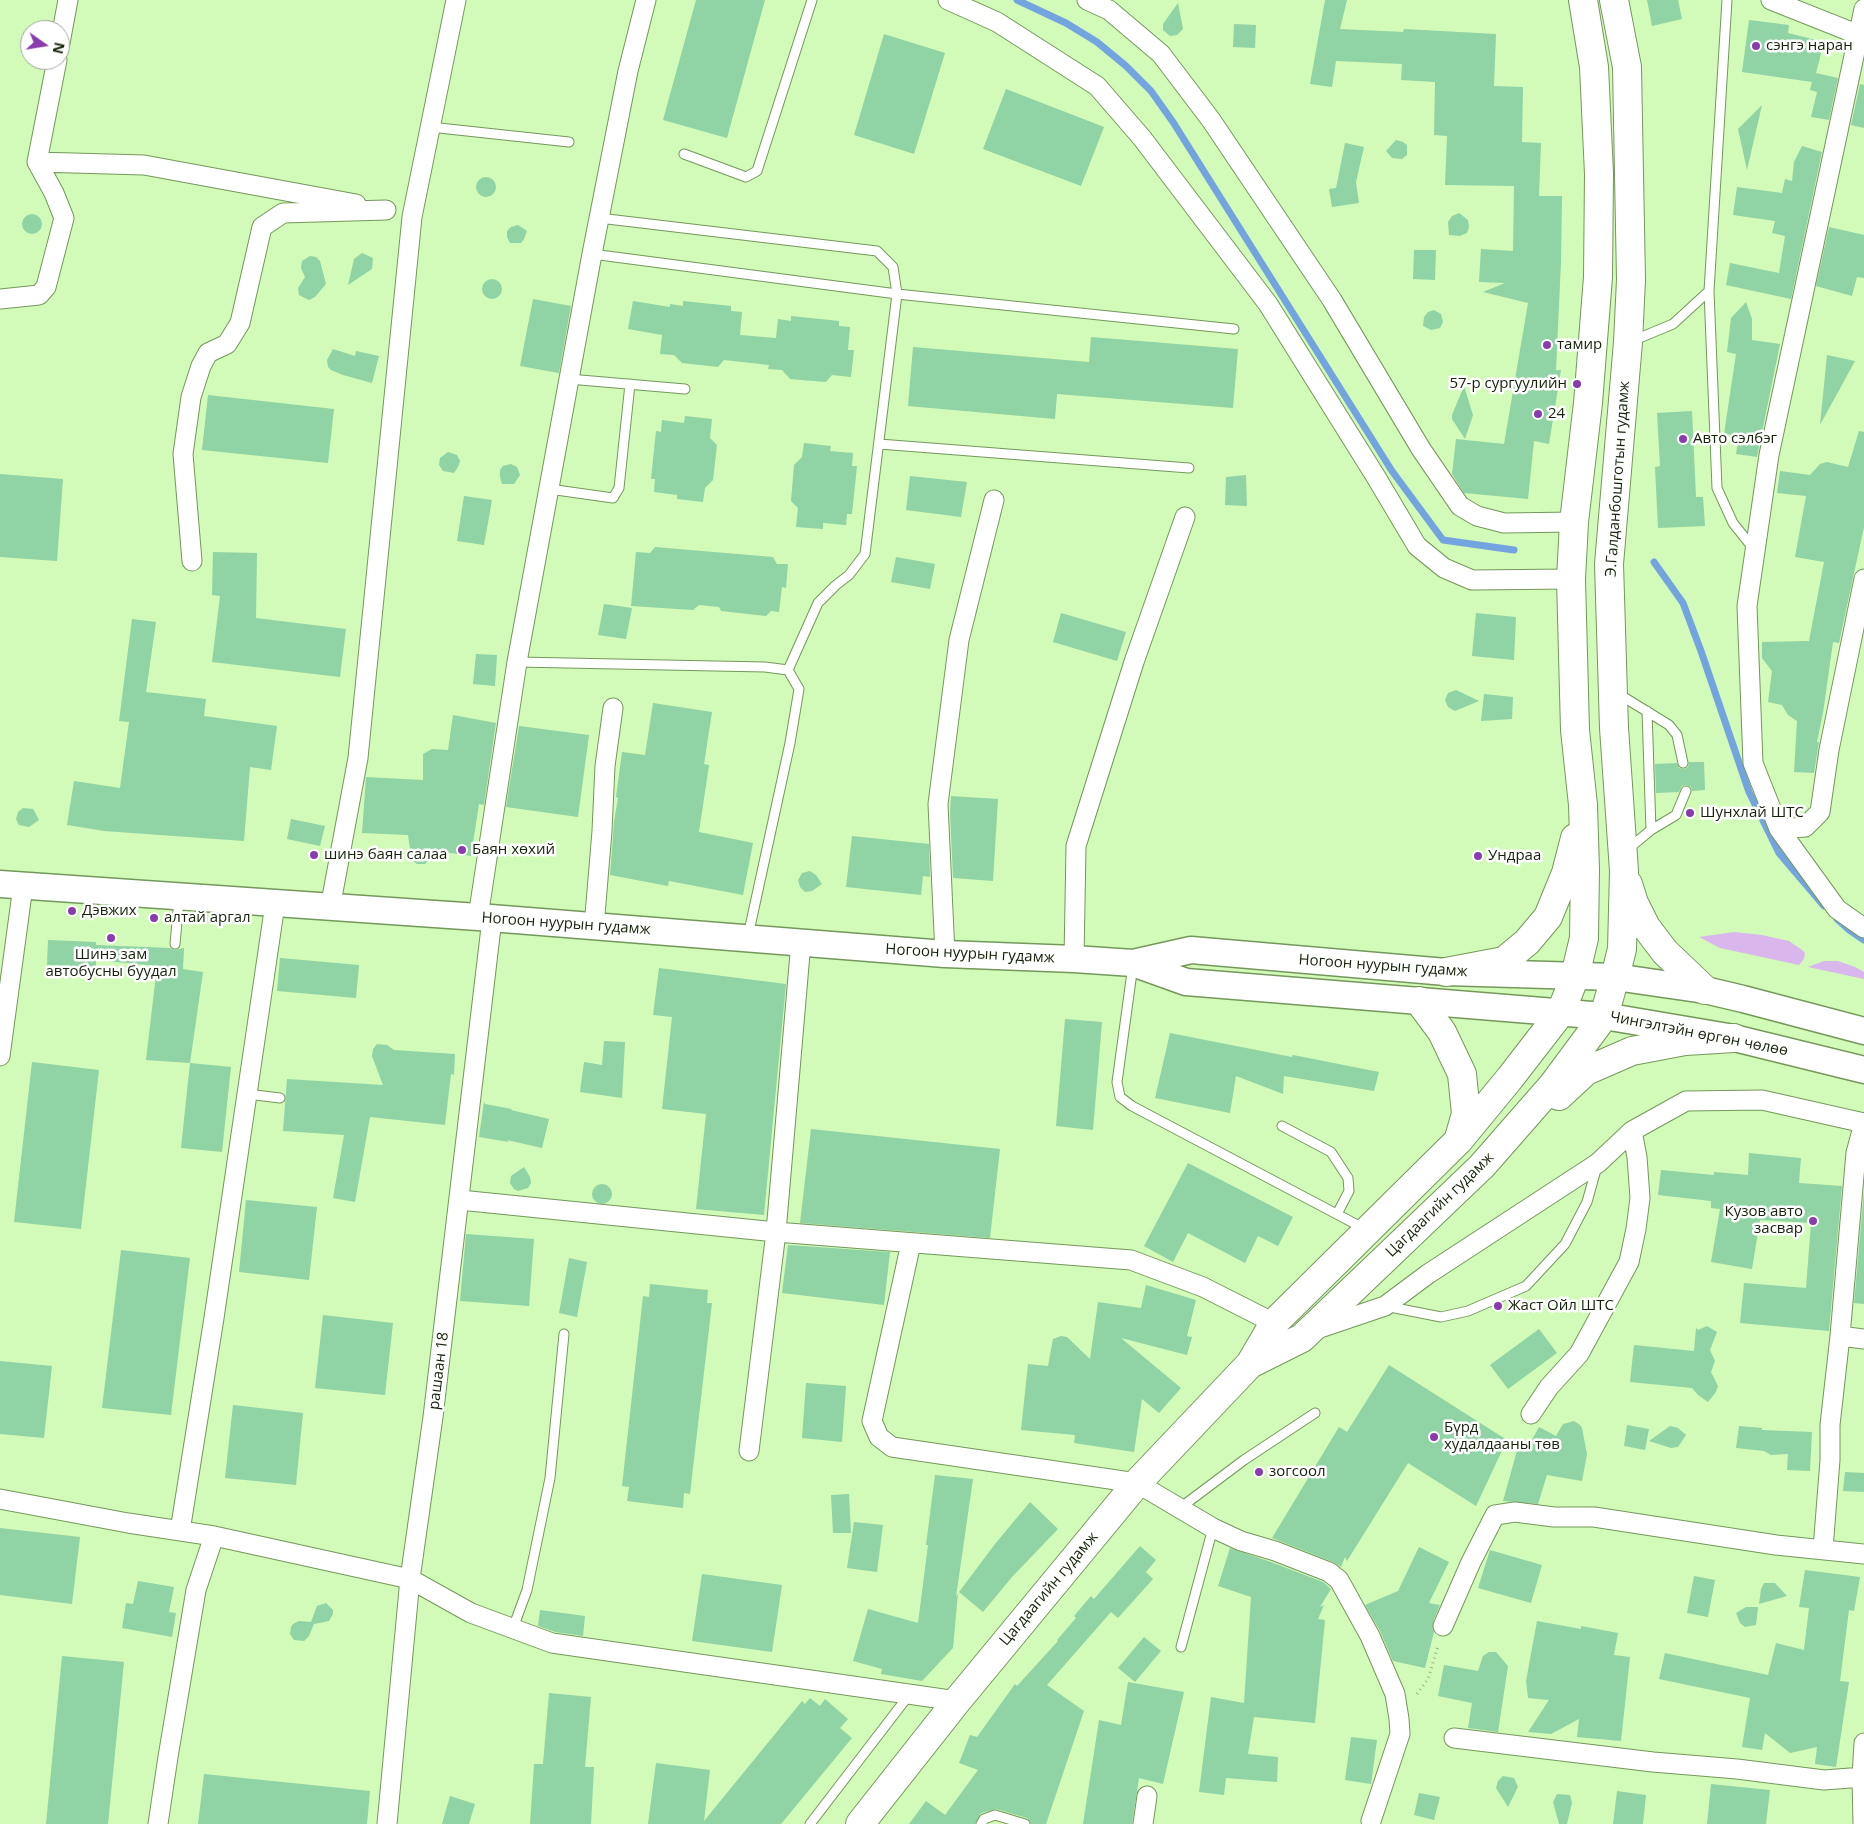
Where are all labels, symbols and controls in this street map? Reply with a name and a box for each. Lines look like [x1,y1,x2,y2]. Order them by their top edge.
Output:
north arrow [20,20,70,70]
place label: сэнгэ наран [1766,37,1853,55]
marker: сэнгэ наран [1750,40,1762,52]
text: N [49,41,70,56]
place label: тамир [1557,336,1602,354]
marker: тамир [1541,339,1553,351]
place label: 57-р сургуулийн [1449,375,1567,393]
marker: 57-р сургуулийн [1571,378,1583,390]
street label: Э.Галданбошготын гудамж [1602,380,1634,578]
place label: 24 [1548,405,1565,423]
marker: 24 [1532,408,1544,420]
place label: Авто сэлбэг [1693,430,1777,448]
marker: Авто сэлбэг [1677,433,1689,445]
place label: Шунхлай ШТС [1700,804,1804,822]
marker: Шунхлай ШТС [1684,807,1696,819]
place label: Баян хөхий [472,841,555,859]
marker: Баян хөхий [456,844,468,856]
place label: шинэ баян салаа [324,846,447,864]
place label: Ундраа [1488,847,1541,865]
marker: шинэ баян салаа [308,849,320,861]
marker: Ундраа [1472,850,1484,862]
place label: Дэвжих [82,902,137,920]
marker: Дэвжих [66,905,78,917]
place label: алтай аргал [164,909,251,927]
street label: Ногоон нуурын гудамж [481,909,651,939]
marker: алтай аргал [148,912,160,924]
marker: Шинэ зам автобусны буудал [105,932,117,944]
street label: Ногоон нуурын гудамж [885,941,1055,967]
place label: Шинэ зам автобусны буудал [45,946,177,981]
street label: Ногоон нуурын гудамж [1298,951,1468,981]
street label: Чингэлтэйн өргөн чөлөө [1608,1008,1790,1060]
street label: Цагдаагийн гудамж [1382,1149,1498,1261]
place label: Кузов авто засвар [1725,1203,1803,1238]
marker: Кузов авто засвар [1807,1215,1819,1227]
place label: Жаст Ойл ШТС [1508,1297,1614,1315]
marker: Жаст Ойл ШТС [1492,1300,1504,1312]
street label: рашаан 18 [425,1331,453,1411]
place label: Бүрд худалдааны төв [1444,1419,1560,1454]
marker: Бүрд худалдааны төв [1428,1431,1440,1443]
place label: зогсоол [1269,1463,1326,1481]
marker: зогсоол [1253,1466,1265,1478]
street label: Цагдаагийн гудамж [996,1528,1102,1650]

